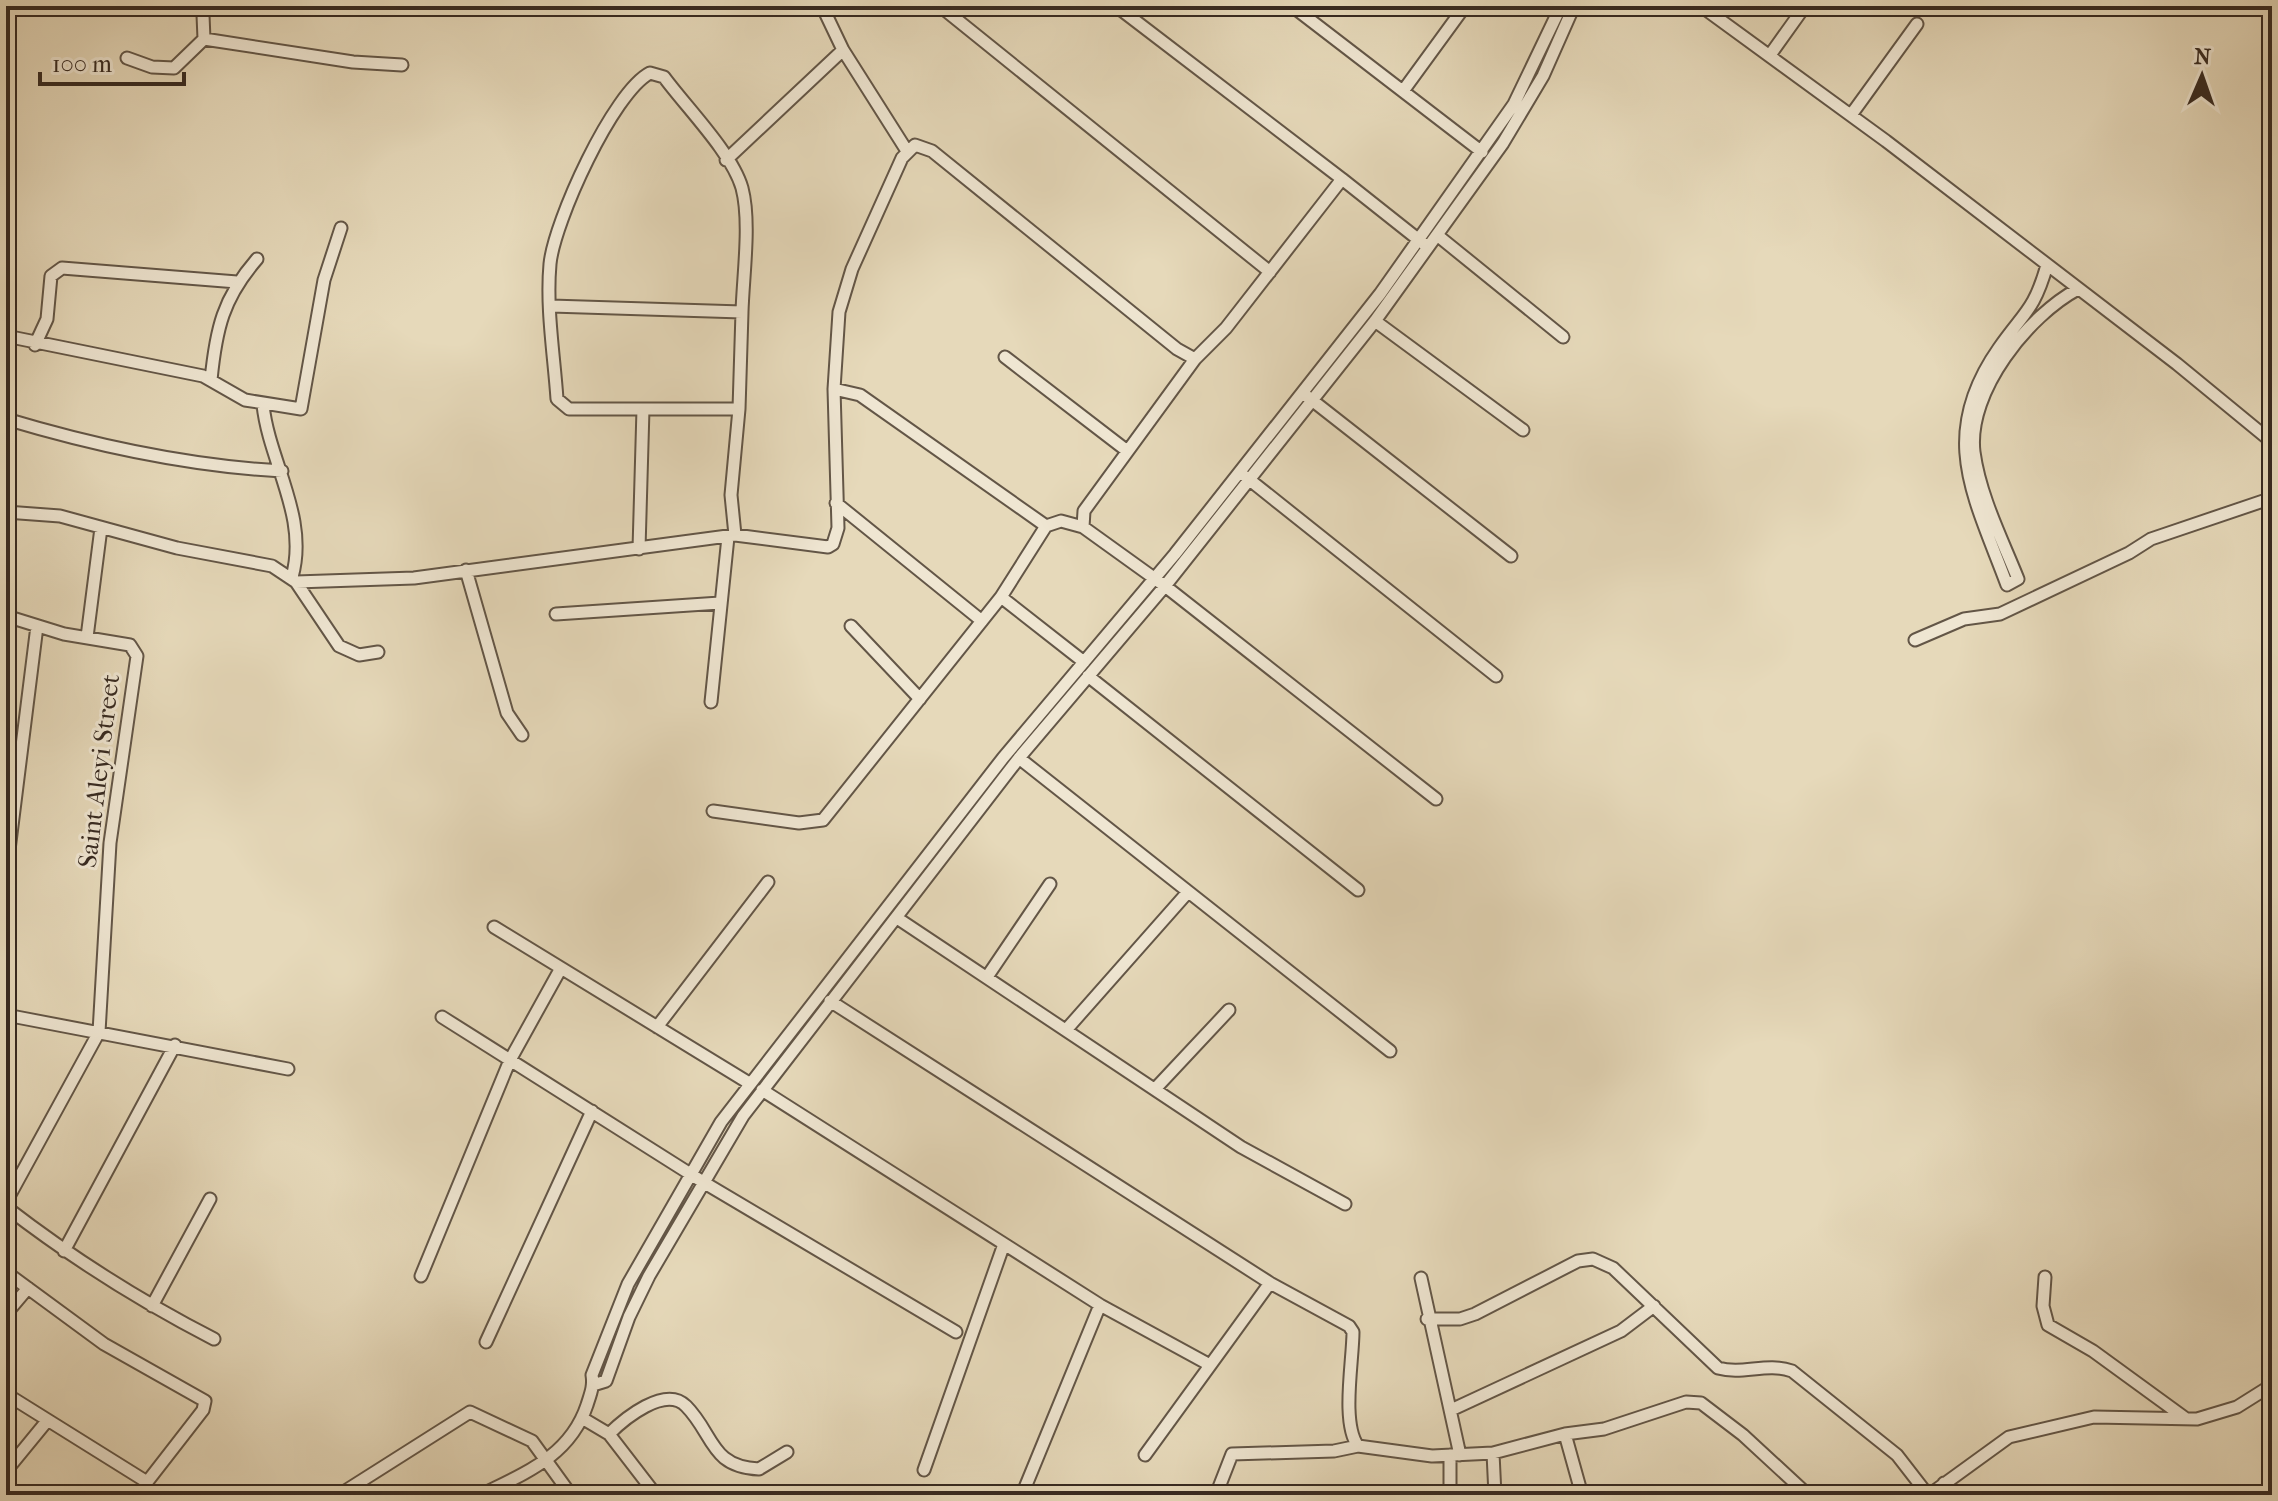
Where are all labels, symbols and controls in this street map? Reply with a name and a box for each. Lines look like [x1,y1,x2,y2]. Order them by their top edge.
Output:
scale bar [40,36,184,86]
north arrow [2162,36,2242,116]
text: N [2194,44,2212,70]
text: 100 m [52,50,112,78]
street label: Saint Aleyi Street [72,672,126,870]

